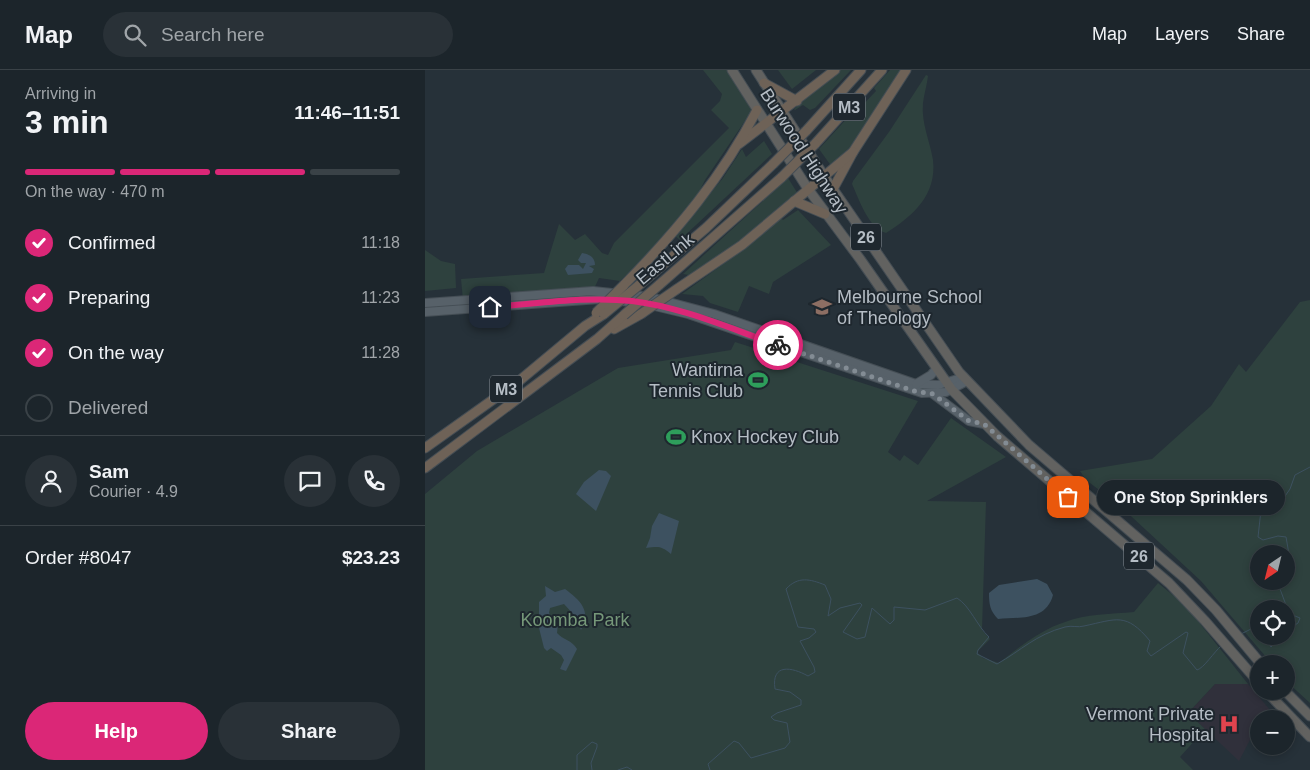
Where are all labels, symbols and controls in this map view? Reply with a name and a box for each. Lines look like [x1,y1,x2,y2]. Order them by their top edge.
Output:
search box [103,12,453,57]
text: Map [25,21,73,48]
icon: search [121,21,149,49]
text: Search here [161,24,265,45]
text: Map [1092,24,1127,44]
text: Layers [1155,24,1209,44]
text: Share [1237,24,1285,44]
text: Arriving in [25,85,96,102]
street label: Burwood Highway [756,85,852,217]
road number: M3 [833,94,865,121]
text: 11:46–11:51 [294,102,400,123]
text: 3 min [25,104,109,140]
text: On the way · 470 m [25,183,165,200]
road number: 26 [851,224,881,250]
icon: check [25,229,53,257]
street label: EastLink [632,229,699,289]
text: Confirmed [68,232,156,253]
text: 11:18 [361,234,400,251]
icon: check [25,284,53,312]
pin [469,286,511,328]
text: Preparing [68,287,150,308]
place label: Melbourne School of Theology [837,287,982,328]
text: 11:23 [361,289,400,306]
icon: home [476,293,504,321]
school or university icon: Melbourne School of Theology [811,296,833,318]
courier [753,320,803,370]
icon: bike [764,331,792,359]
icon: check [25,339,53,367]
text: On the way [68,342,164,363]
text: 11:28 [361,344,400,361]
place label: Wantirna Tennis Club [649,360,744,401]
sports icon: Wantirna Tennis Club [747,369,769,391]
road number: M3 [490,376,522,402]
text: Delivered [68,397,148,418]
sports icon: Knox Hockey Club [665,426,687,448]
place label: Knox Hockey Club [691,427,839,447]
button: person [25,455,77,507]
button: chat [284,455,336,507]
button: phone [348,455,400,507]
text: Sam [89,461,129,482]
pin [1047,476,1089,518]
callout: One Stop Sprinklers [1098,480,1285,514]
text: Courier · 4.9 [89,483,178,500]
icon: bag [1054,483,1082,511]
text: One Stop Sprinklers [1114,489,1268,506]
road number: 26 [1124,542,1154,570]
north arrow [1250,545,1295,590]
map controls [1250,545,1295,755]
text: Order #8047 [25,547,132,568]
text: $23.23 [342,547,400,568]
button: locate [1250,600,1295,645]
park label: Koomba Park [520,610,631,630]
button: + [1250,655,1295,700]
button: Help [25,702,208,760]
button: Share [218,702,400,760]
place label: Vermont Private Hospital [1086,704,1214,745]
button: − [1250,710,1295,755]
hospital icon: Vermont Private Hospital [1218,713,1240,735]

